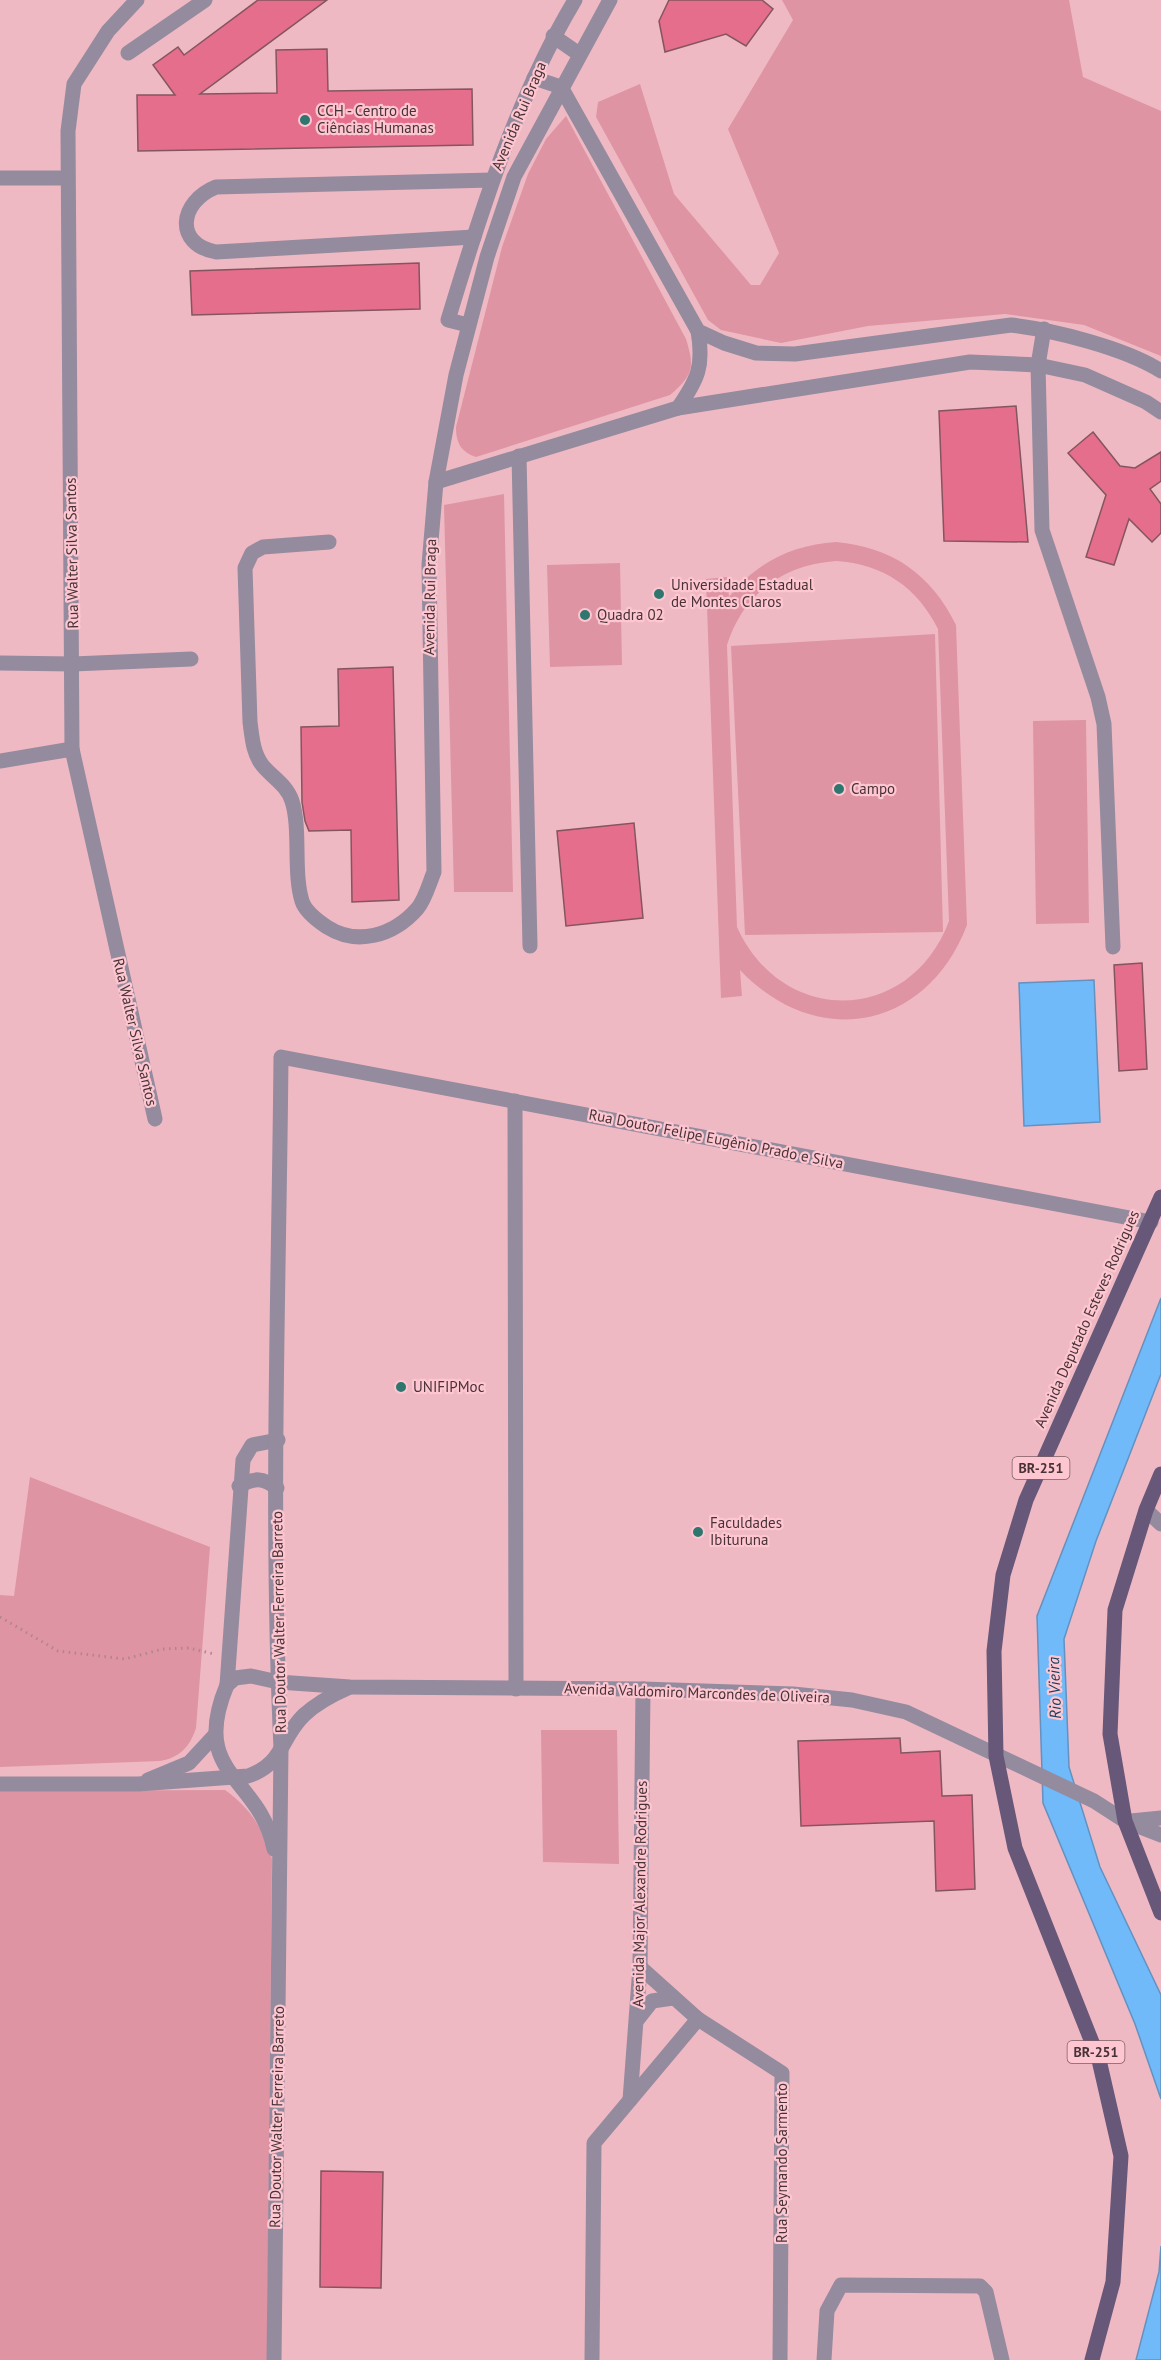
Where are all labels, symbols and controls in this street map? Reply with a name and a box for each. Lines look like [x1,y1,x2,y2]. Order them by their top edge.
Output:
street label: Avenida Rui Braga [487,59,550,173]
place label: CCH - Centro de Ciências Humanas [317,101,434,137]
marker: CCH - Centro de Ciências Humanas [298,113,312,127]
street label: Rua Walter Silva Santos [61,477,82,629]
street label: Avenida Rui Braga [419,539,440,655]
place label: Universidade Estadual de Montes Claros [671,575,814,611]
marker: Universidade Estadual de Montes Claros [652,587,666,601]
place label: Quadra 02 [597,605,664,624]
marker: Quadra 02 [578,608,592,622]
place label: Campo [851,779,895,798]
marker: Campo [832,782,846,796]
street label: Rua Walter Silva Santos [109,956,162,1108]
street label: Rua Doutor Felipe Eugênio Prado e Silva [587,1104,845,1173]
street label: Avenida Deputado Esteves Rodrigues [1030,1207,1143,1430]
place label: UNIFIPMoc [413,1377,485,1396]
marker: UNIFIPMoc [394,1380,408,1394]
road number: BR-251 [1012,1457,1070,1479]
street label: Rua Doutor Walter Ferreira Barreto [267,1511,290,1733]
place label: Faculdades Ibituruna [710,1513,782,1549]
marker: Faculdades Ibituruna [691,1525,705,1539]
water label: Rio Vieira [1043,1656,1065,1719]
street label: Avenida Valdomiro Marcondes de Oliveira [564,1678,830,1707]
street label: Avenida Major Alexandre Rodrigues [628,1780,651,2008]
street label: Rua Doutor Walter Ferreira Barreto [265,2006,288,2228]
road number: BR-251 [1068,2041,1124,2063]
street label: Rua Seymando Sarmento [772,2083,791,2243]

